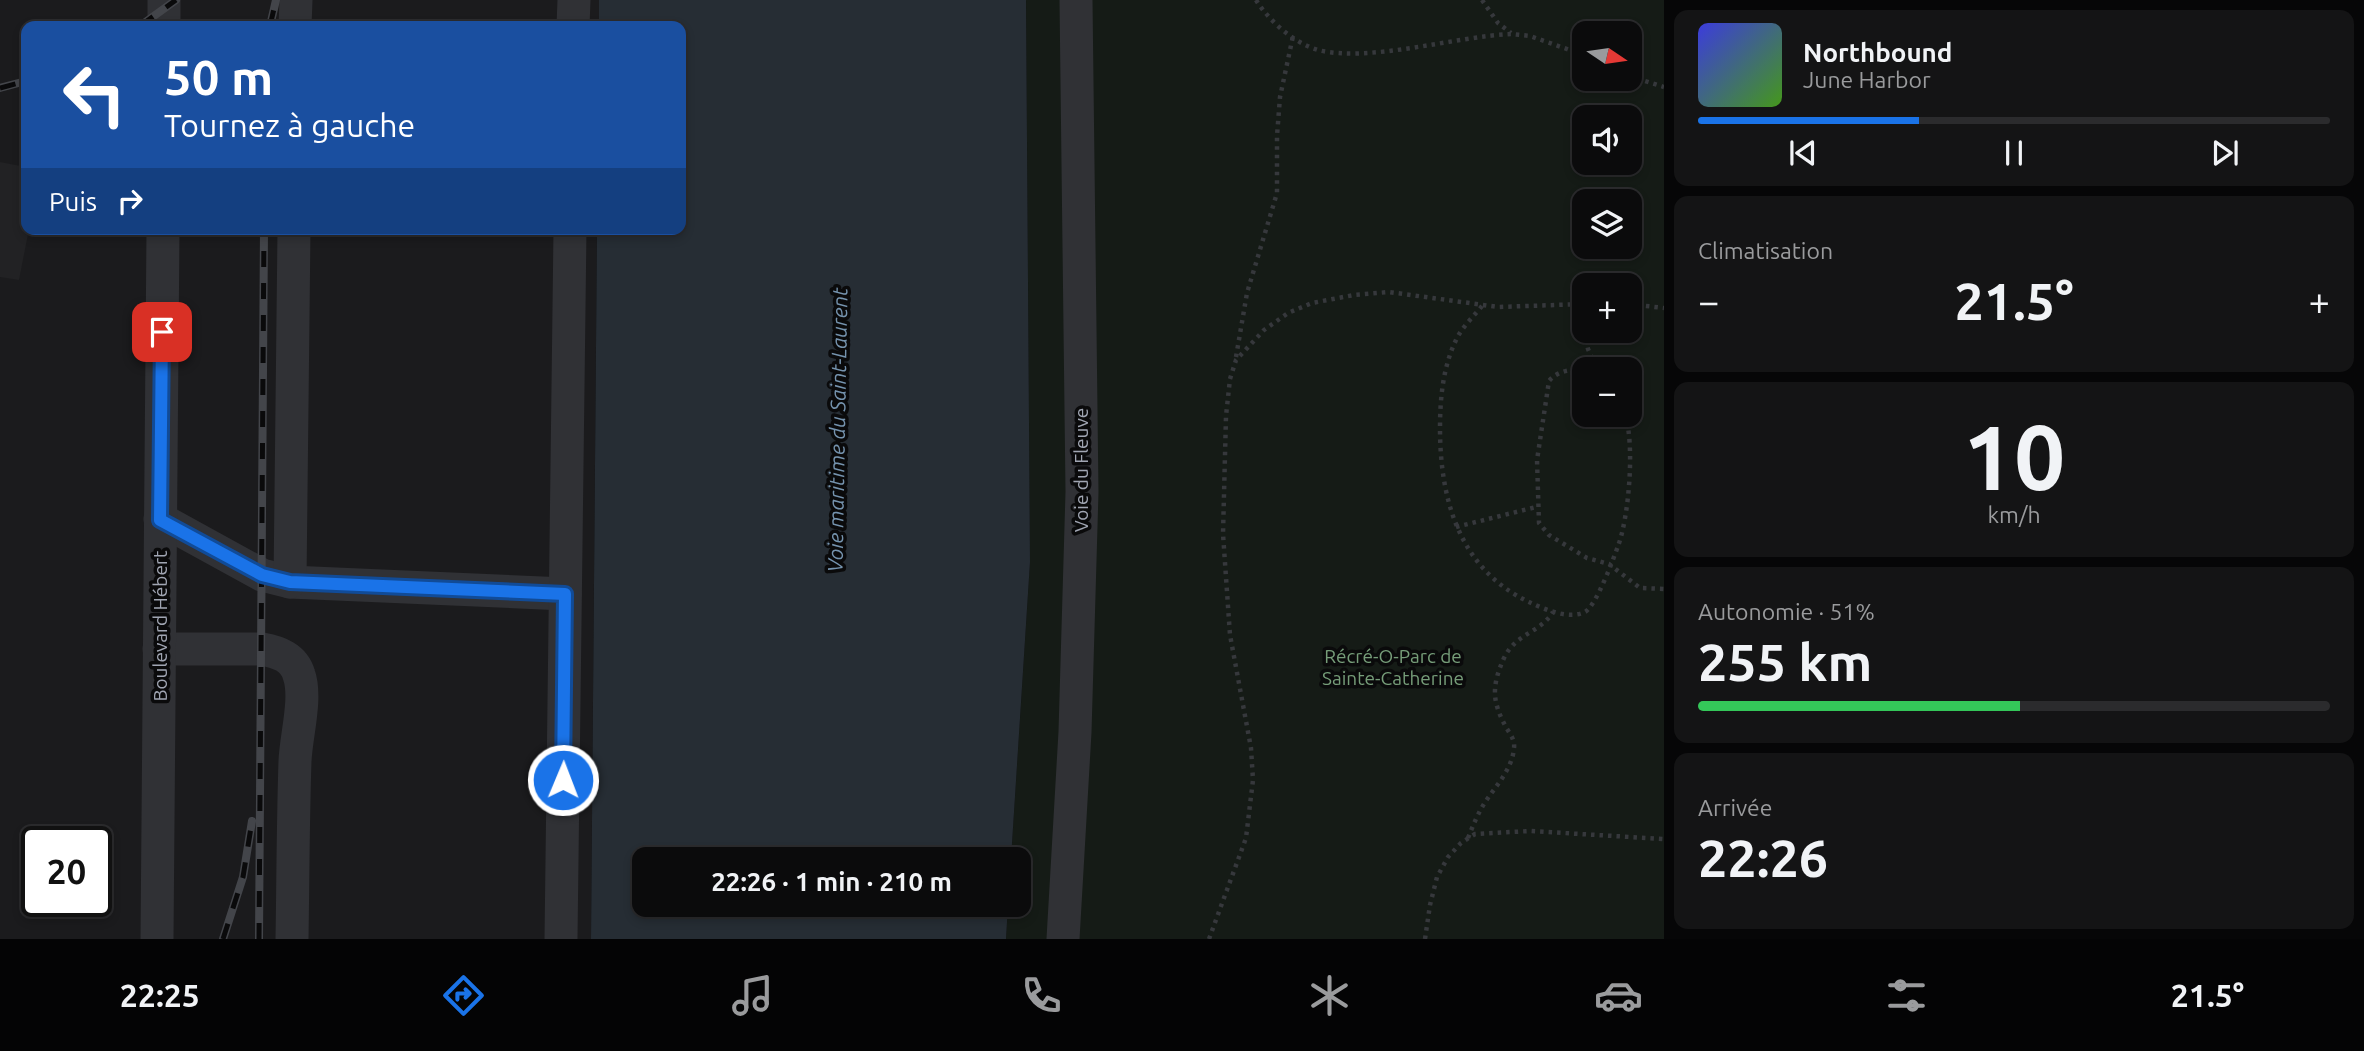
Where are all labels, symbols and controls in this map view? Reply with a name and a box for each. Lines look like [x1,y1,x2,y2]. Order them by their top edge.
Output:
north arrow [1572,21,1642,91]
map controls [1572,21,1642,427]
text: Northbound [1803,38,1952,67]
icon: left [49,49,140,140]
text: 50 m [164,49,273,104]
text: June Harbor [1803,67,1931,92]
button: sound [1572,105,1642,175]
text: Tournez à gauche [164,107,415,143]
icon: previous [1784,134,1822,172]
icon: pause [1995,134,2033,172]
icon: next [2206,134,2244,172]
icon: right [111,182,149,220]
text: Puis [49,187,97,216]
button: layers [1572,189,1642,259]
text: Climatisation [1698,238,1833,263]
text: 21.5° [1954,272,2074,330]
button: + [1572,273,1642,343]
text: − [1698,280,1719,322]
text: + [2309,280,2330,322]
water label: Voie maritime du Saint-Laurent [823,287,851,573]
pin [132,302,192,362]
icon: arrive [143,313,181,351]
button: − [1572,357,1642,427]
text: 10 [1963,405,2065,507]
street label: Voie du Fleuve [1070,408,1092,532]
text: km/h [1987,502,2041,527]
street label: Boulevard Hébert [149,550,171,702]
text: Autonomie · 51% [1698,599,1875,624]
text: 255 km [1698,633,1872,691]
park label: Récré-O-Parc de Sainte-Catherine [1322,645,1464,689]
position arrow [526,743,600,817]
text: Arrivée [1698,795,1773,820]
speed limit sign: 20 [21,826,112,917]
text: 22:26 [1698,829,1828,887]
text: 22:26 · 1 min · 210 m [711,867,952,896]
icon: directions [439,971,488,1020]
icon: music [728,971,777,1020]
icon: phone [1017,971,1066,1020]
icon: climate [1305,971,1354,1020]
icon: car [1594,971,1643,1020]
icon: filters [1882,971,1931,1020]
text: 22:25 [120,977,200,1013]
text: 21.5° [2171,977,2244,1013]

